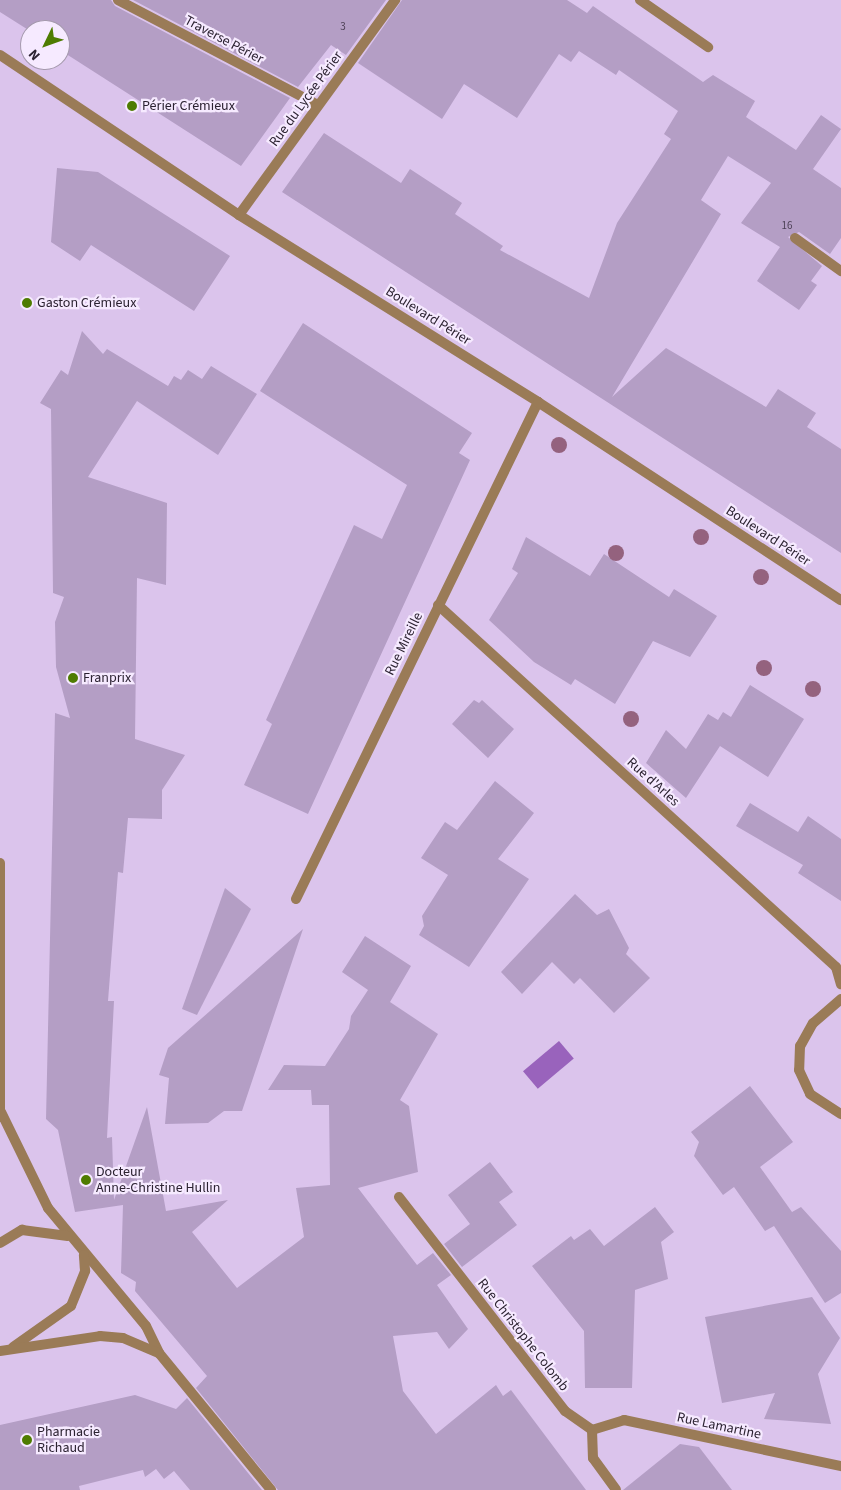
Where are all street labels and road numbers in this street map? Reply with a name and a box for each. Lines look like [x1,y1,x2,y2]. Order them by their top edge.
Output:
street label: Traverse Périer [182,12,266,68]
street label: Rue du Lycée Périer [266,48,346,150]
street label: Boulevard Périer [382,283,474,349]
street label: Boulevard Périer [723,502,813,570]
street label: Rue Mireille [382,610,426,678]
street label: Rue d'Arles [623,754,683,810]
street label: Rue Christophe Colomb [474,1275,572,1395]
street label: Rue Lamartine [675,1409,763,1443]

